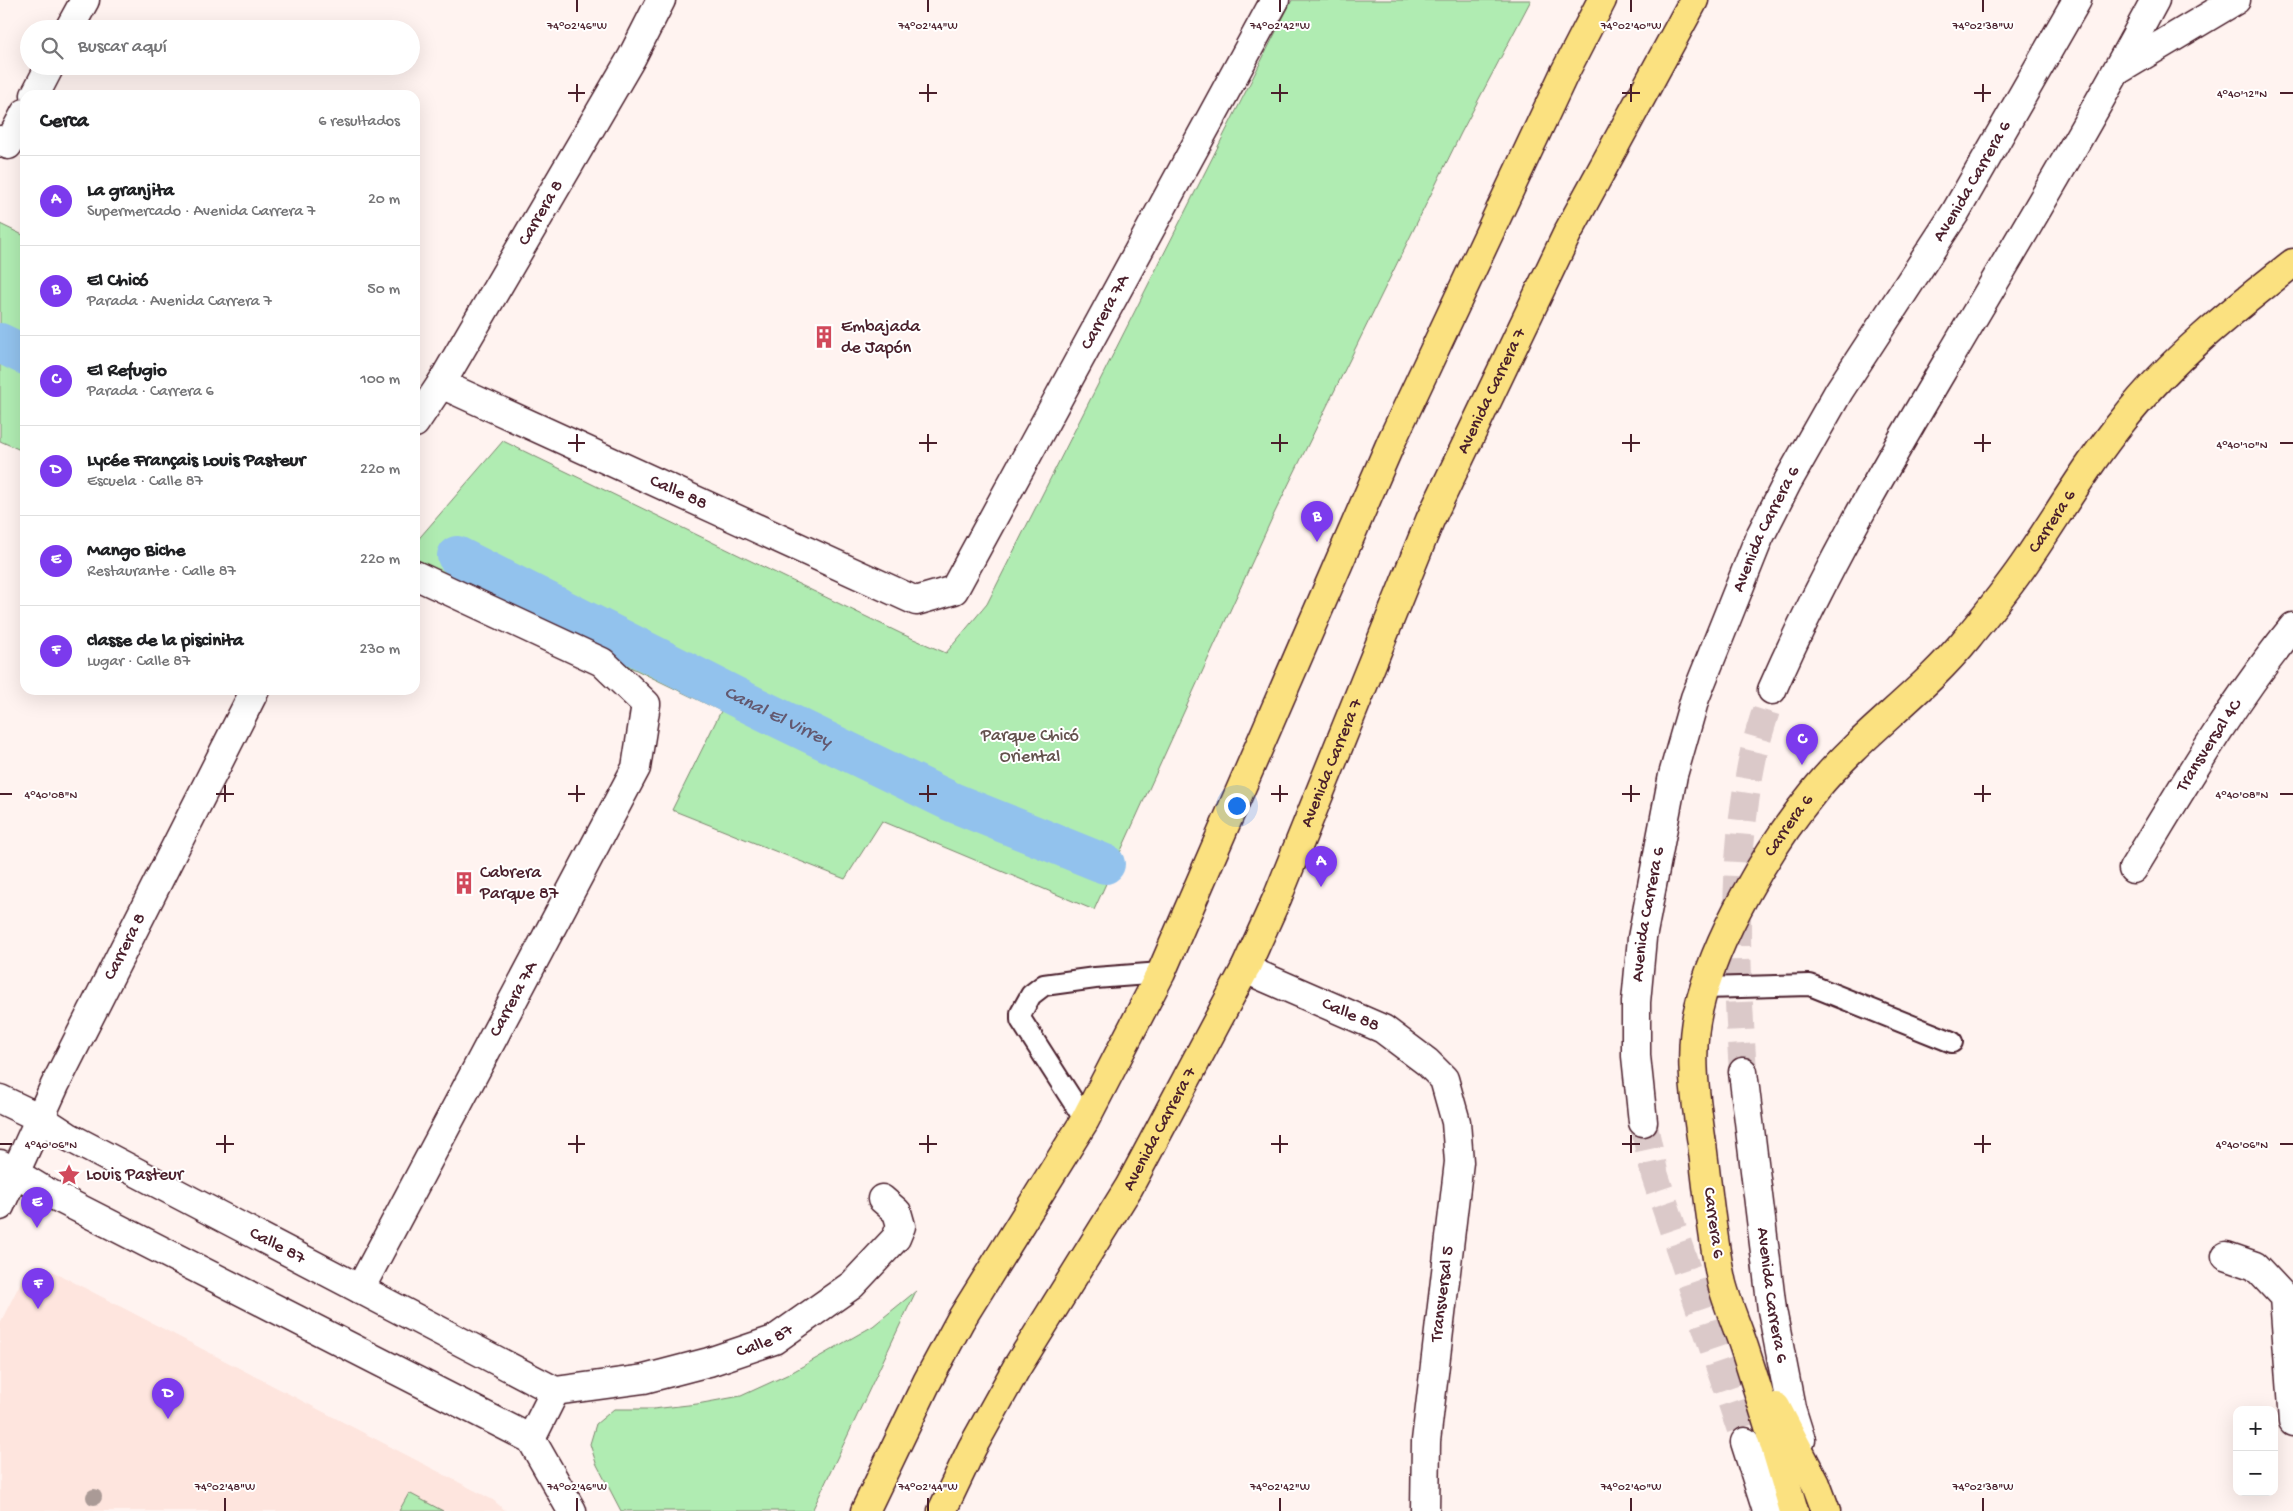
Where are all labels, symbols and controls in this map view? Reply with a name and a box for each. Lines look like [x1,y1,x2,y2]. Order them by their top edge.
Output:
search box [20,20,420,75]
text: 74°02'46"W [546,20,607,34]
text: 74°02'44"W [897,20,958,34]
text: 74°02'42"W [1249,20,1310,34]
text: 74°02'40"W [1600,20,1661,34]
text: 74°02'38"W [1951,20,2014,34]
icon: search [38,34,66,62]
text: Buscar aquí [78,36,167,59]
text: 4°40'12"N [2217,88,2267,102]
text: Cerca [40,110,88,135]
text: 6 resultados [318,113,400,132]
street label: Avenida Carrera 6 [1929,116,2016,246]
street label: Carrera 8 [514,176,568,249]
text: La granjita [87,180,174,203]
text: A [51,191,61,210]
text: 20 m [368,191,400,210]
text: Supermercado · Avenida Carrera 7 [87,203,315,222]
text: El Chicó [87,270,148,293]
street label: Carrera 7A [1076,270,1135,353]
text: B [52,281,60,300]
text: 50 m [367,281,400,300]
text: Parada · Avenida Carrera 7 [87,293,272,312]
place label: Embajada de Japón [841,317,921,359]
building icon: Embajada de Japón [811,324,837,350]
street label: Avenida Carrera 7 [1453,324,1531,457]
text: El Refugio [87,360,167,383]
text: C [52,371,60,390]
text: 100 m [360,371,400,390]
text: Parada · Carrera 6 [87,383,214,402]
text: 4°40'10"N [2216,439,2268,453]
text: Lycée Français Louis Pasteur [87,450,305,473]
text: D [51,461,61,480]
text: 220 m [360,461,400,480]
street label: Avenida Carrera 6 [1728,462,1805,595]
street label: Calle 88 [646,470,711,515]
text: Escuela · Calle 87 [87,473,203,492]
street label: Carrera 6 [2024,485,2081,557]
pin: B [1301,501,1333,542]
text: Mango Biche [87,540,185,563]
text: E [51,551,61,570]
text: 220 m [360,551,400,570]
text: Restaurante · Calle 87 [87,563,236,582]
text: classe de la piscinita [87,630,244,653]
text: F [52,641,60,660]
text: 230 m [360,641,400,660]
text: Lugar · Calle 87 [87,653,190,672]
water label: Canal El Virrey [720,681,837,754]
street label: Avenida Carrera 7 [1296,695,1367,830]
street label: Transversal 4C [2171,695,2247,796]
pin: C [1786,724,1818,765]
park label: Parque Chicó Oriental [980,726,1079,768]
text: 4°40'08"N [25,789,78,803]
street label: Carrera 6 [1760,789,1819,861]
text: 4°40'08"N [2216,789,2269,803]
your location [1224,793,1250,819]
street label: Avenida Carrera 6 [1627,844,1670,983]
pin: A [1305,846,1337,887]
place label: Cabrera Parque 87 [479,863,559,905]
building icon: Cabrera Parque 87 [451,870,477,896]
street label: Carrera 8 [99,910,151,984]
street label: Carrera 7A [485,957,543,1041]
street label: Calle 88 [1318,993,1383,1037]
street label: Avenida Carrera 7 [1118,1063,1202,1195]
text: 4°40'06"N [25,1139,77,1153]
text: 4°40'06"N [2216,1139,2268,1153]
place icon: Louis Pasteur [56,1162,82,1188]
place label: Louis Pasteur [86,1165,185,1186]
street label: Carrera 6 [1698,1186,1728,1261]
pin: E [21,1187,53,1228]
street label: Calle 87 [246,1223,310,1269]
street label: Avenida Carrera 6 [1752,1226,1793,1365]
street label: Transversal 5 [1427,1245,1459,1344]
pin: F [22,1268,54,1309]
street label: Calle 87 [734,1319,798,1363]
pin: D [152,1378,184,1419]
map controls [2233,1406,2278,1496]
button: + [2233,1406,2278,1451]
button: − [2233,1451,2278,1496]
text: 74°02'48"W [194,1481,255,1495]
text: 74°02'46"W [546,1481,607,1495]
text: 74°02'44"W [897,1481,958,1495]
text: 74°02'42"W [1249,1481,1310,1495]
text: 74°02'40"W [1600,1481,1661,1495]
text: 74°02'38"W [1951,1481,2014,1495]

